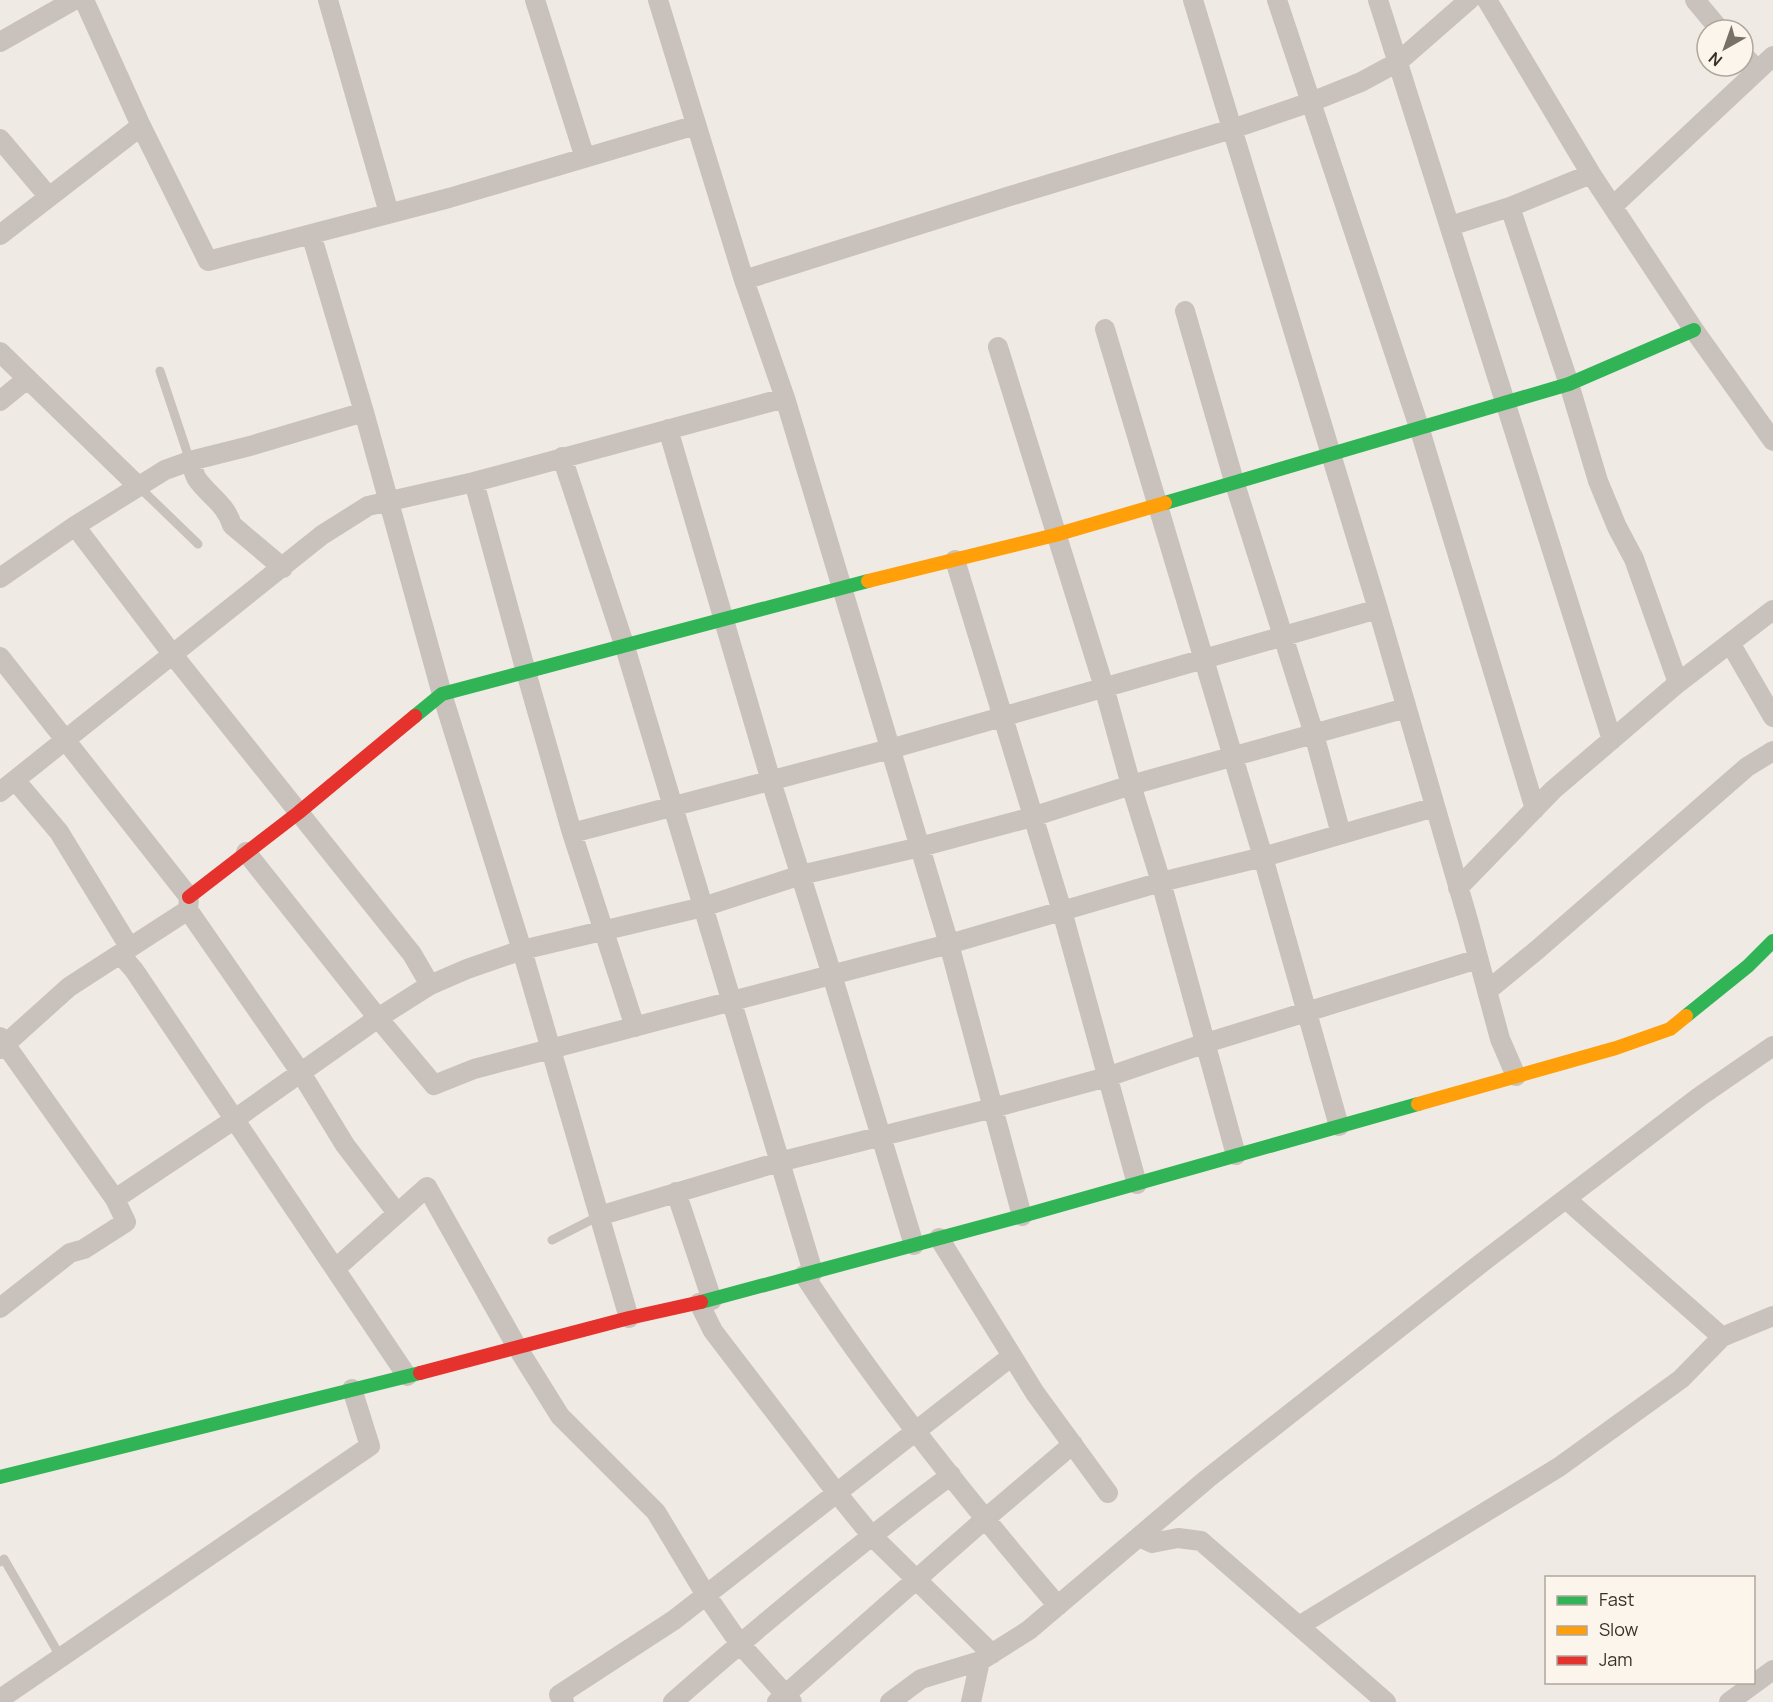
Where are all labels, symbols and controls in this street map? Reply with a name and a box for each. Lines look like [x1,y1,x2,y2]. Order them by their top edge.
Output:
north arrow [1695,18,1755,78]
text: N [1704,47,1727,72]
legend [1545,1576,1755,1684]
text: Fast [1599,1587,1634,1611]
text: Slow [1599,1617,1639,1641]
text: Jam [1599,1647,1633,1671]

